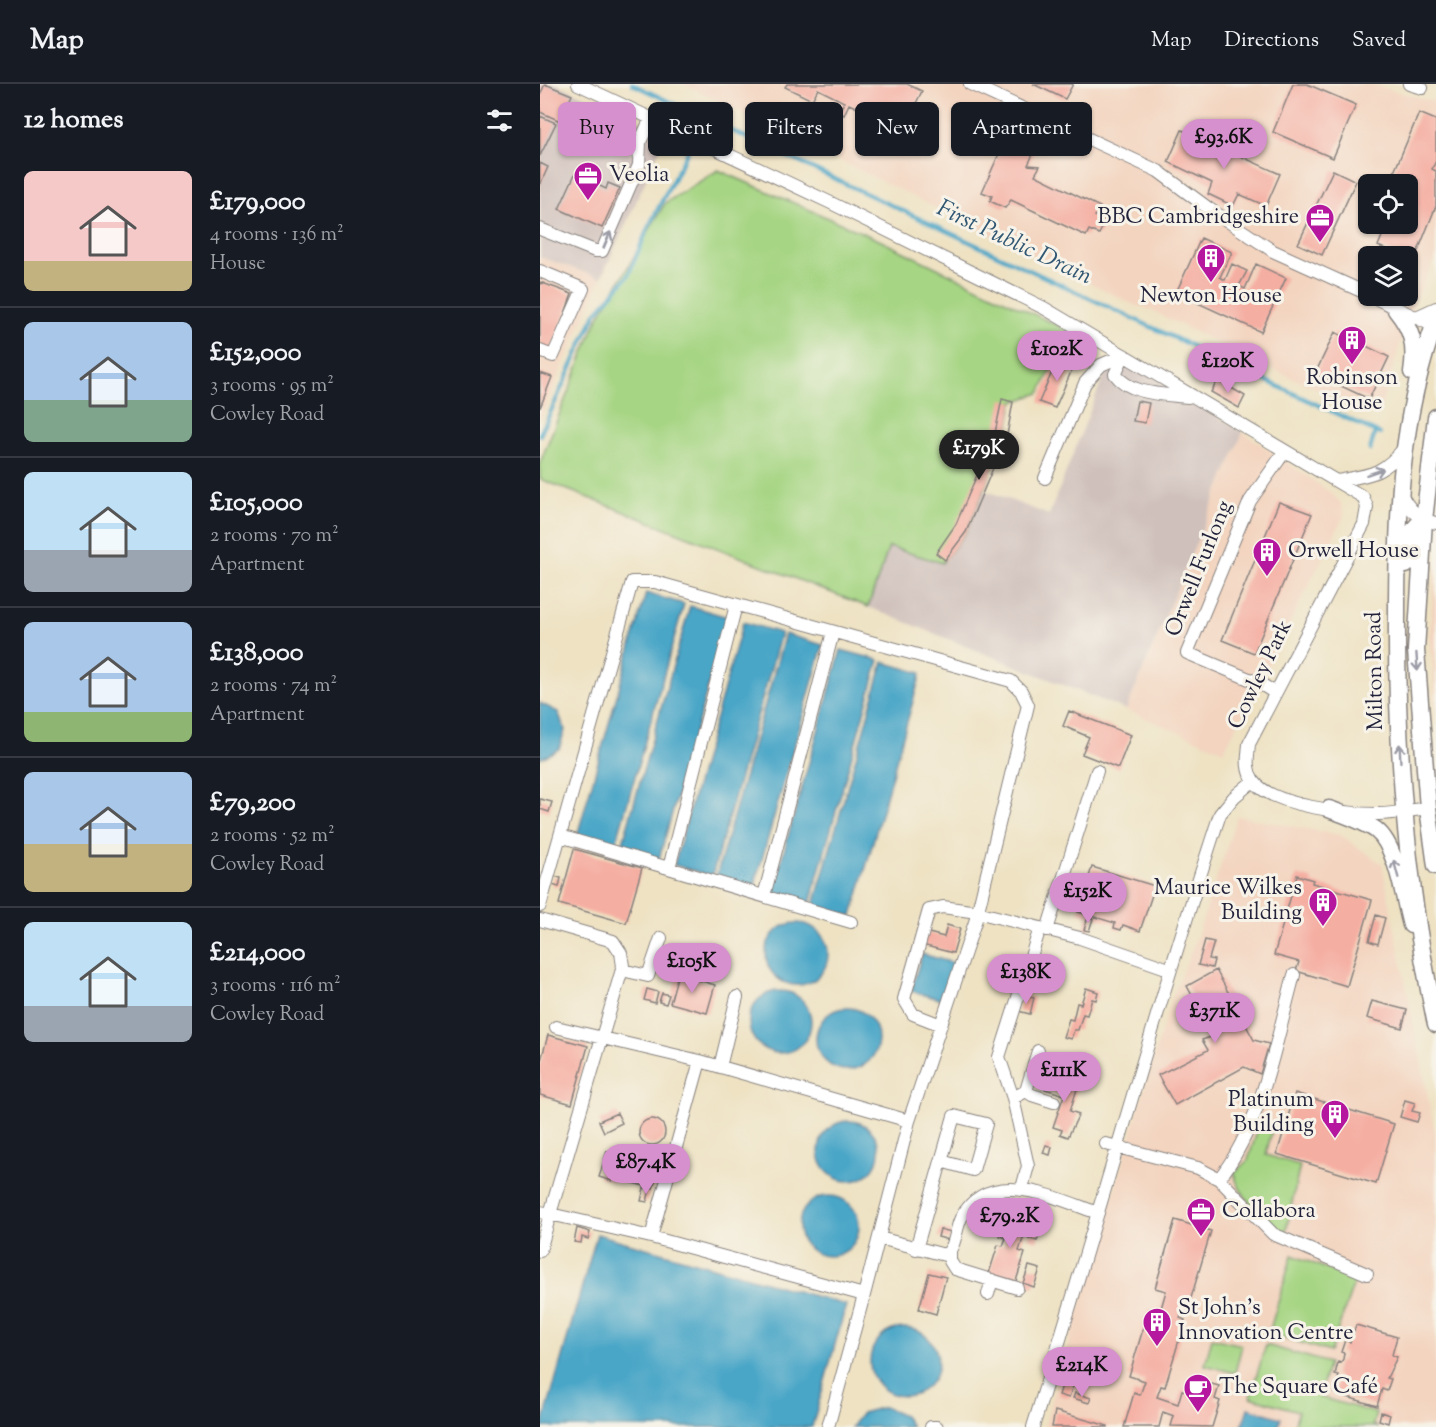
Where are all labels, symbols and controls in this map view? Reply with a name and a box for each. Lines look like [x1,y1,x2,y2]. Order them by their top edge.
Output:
text: Map [30,21,84,61]
text: Map [1151,26,1191,56]
text: Directions [1224,26,1319,56]
text: Saved [1352,26,1406,56]
text: 12 homes [24,102,123,139]
chip: Buy [558,102,636,156]
chip: Rent [648,102,733,156]
chip: Filters [745,102,843,156]
chip: New [855,102,939,156]
chip: Apartment [951,102,1092,156]
icon: filters [483,104,516,137]
pin: £93.6K [1175,119,1273,170]
text: £93.6K [1195,124,1253,153]
office icon: Veolia [572,160,604,202]
place label: Veolia [609,160,669,192]
map controls [1358,174,1418,306]
button: locate [1358,174,1418,234]
text: £179,000 [210,184,306,221]
water label: First Public Drain [930,192,1098,294]
icon: home [72,195,144,267]
place label: BBC Cambridgeshire [1098,202,1299,234]
office icon: BBC Cambridgeshire [1304,202,1336,244]
text: 4 rooms · 136 m² [210,221,344,250]
one-way arrow [602,231,613,249]
building icon: Newton House [1195,242,1227,284]
button: layers [1358,246,1418,306]
text: House [210,250,265,279]
place label: Newton House [1140,281,1282,313]
building icon: Robinson House [1336,324,1368,366]
pin: £102K [1015,331,1099,382]
text: £152,000 [210,335,301,372]
text: £102K [1031,336,1083,365]
pin: £120K [1186,343,1270,394]
icon: home [72,346,144,418]
text: £120K [1202,348,1254,377]
place label: Robinson House [1306,363,1398,420]
text: 3 rooms · 95 m² [210,372,334,401]
text: Cowley Road [210,401,324,430]
pin: £179K [937,430,1021,481]
text: £179K [953,435,1005,464]
one-way arrow [1365,466,1384,477]
text: £105,000 [210,485,303,522]
icon: home [72,496,144,568]
street label: Orwell Furlong [1158,496,1242,642]
text: 2 rooms · 70 m² [210,522,339,551]
building icon: Orwell House [1251,536,1283,578]
place label: Orwell House [1288,536,1419,568]
text: Apartment [210,551,305,580]
street label: Milton Road [1359,611,1393,731]
street label: Cowley Park [1221,615,1301,735]
text: £138,000 [210,635,304,672]
icon: home [72,646,144,718]
one-way arrow [1412,652,1423,672]
text: 2 rooms · 74 m² [210,672,337,701]
text: Apartment [210,701,305,730]
one-way arrow [1395,743,1406,763]
text: £79,200 [210,785,296,822]
icon: home [72,796,144,868]
text: 2 rooms · 52 m² [210,822,335,851]
text: Cowley Road [210,851,324,880]
one-way arrow [1390,860,1401,879]
pin: £152K [1046,873,1130,924]
place label: Maurice Wilkes Building [1154,873,1302,930]
text: £152K [1064,878,1112,907]
building icon: Maurice Wilkes Building [1307,886,1339,928]
text: £214,000 [210,935,306,972]
pin: £105K [650,943,734,994]
icon: home [72,946,144,1018]
text: £105K [667,948,717,977]
pin: £138K [984,954,1068,1005]
text: £138K [1001,959,1051,988]
text: 3 rooms · 116 m² [210,972,341,1001]
pin: £371K [1173,993,1257,1044]
text: £371K [1190,998,1240,1027]
text: Cowley Road [210,1001,324,1030]
pin: £111K [1022,1052,1106,1103]
text: £111K [1041,1057,1087,1086]
place label: Platinum Building [1228,1085,1314,1142]
building icon: Platinum Building [1319,1098,1351,1140]
pin: £87.4K [597,1144,695,1195]
text: £87.4K [616,1149,676,1178]
office icon: Collabora [1185,1196,1217,1238]
place label: Collabora [1222,1196,1316,1228]
pin: £79.2K [961,1198,1059,1249]
text: £79.2K [980,1203,1040,1232]
place label: St John's Innovation Centre [1178,1293,1353,1350]
building icon: St John's Innovation Centre [1141,1306,1173,1348]
pin: £214K [1040,1347,1124,1398]
text: £214K [1056,1352,1108,1381]
cafe icon: The Square Café [1182,1372,1214,1414]
place label: The Square Café [1219,1372,1378,1404]

